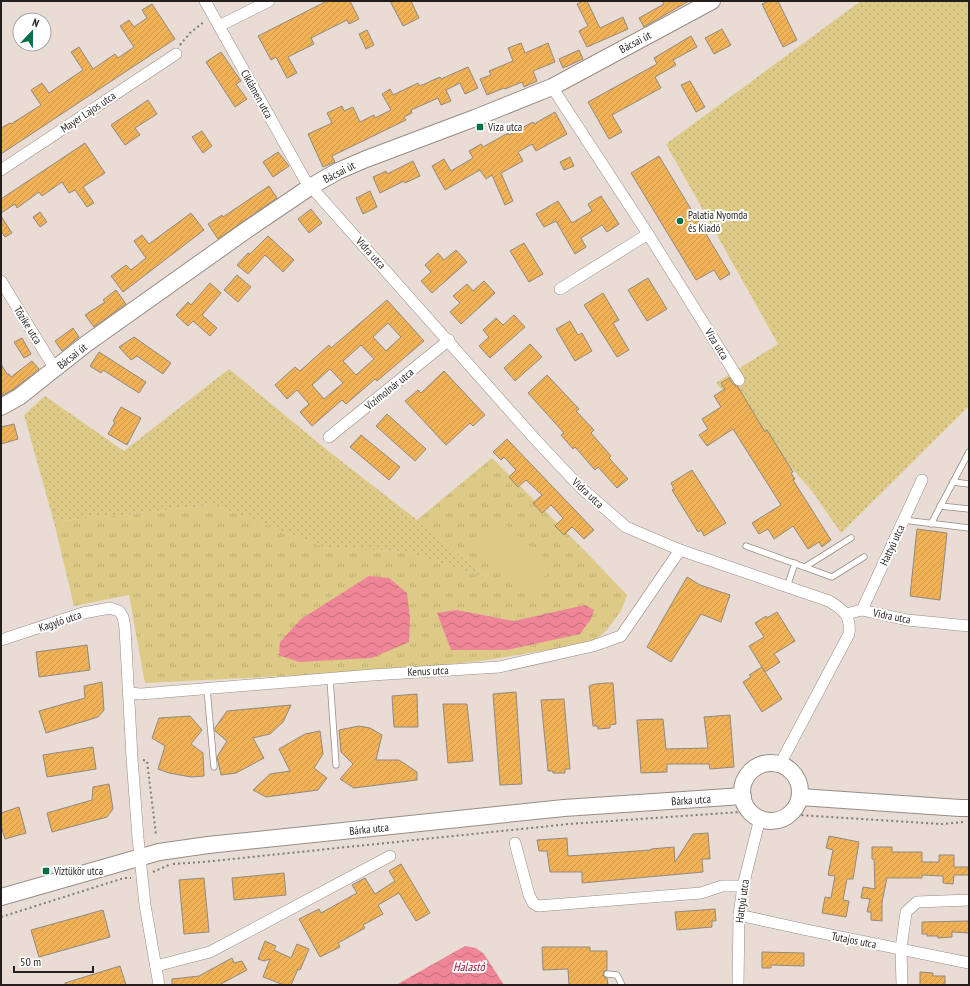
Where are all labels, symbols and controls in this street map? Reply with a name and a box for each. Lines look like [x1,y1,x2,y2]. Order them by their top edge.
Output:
north arrow [12,12,52,52]
text: N [30,15,41,30]
street label: Bácsai út [617,28,653,56]
street label: Ciklámen utca [238,67,276,121]
street label: Mayer Lajos utca [58,88,118,136]
place label: Viza utca [487,120,522,134]
marker: Viza utca [475,122,485,132]
street label: Bácsai út [321,158,357,186]
place label: Palatia Nyomda és Kiadó [688,208,747,235]
marker: Palatia Nyomda és Kiadó [675,216,685,226]
street label: Vidra utca [352,233,389,272]
street label: Tőzike utca [11,303,45,347]
street label: Viza utca [701,325,732,362]
street label: Bácsai út [54,340,90,372]
street label: Vizimolnár utca [361,365,416,414]
street label: Vidra utca [569,474,607,511]
street label: Hattyú utca [876,522,908,568]
street label: Vidra utca [871,605,912,626]
street label: Kagyló utca [37,608,83,634]
street label: Kenus utca [407,663,449,679]
street label: Bárka utca [671,792,711,808]
street label: Bárka utca [349,820,389,838]
place label: Víztükör utca [53,864,103,878]
marker: Víztükör utca [41,866,51,876]
street label: Hattyú utca [732,878,752,924]
street label: Tutajos utca [830,929,878,951]
scale bar [14,948,93,974]
text: 50 m [20,954,41,969]
water label: Halastó [453,959,485,974]

